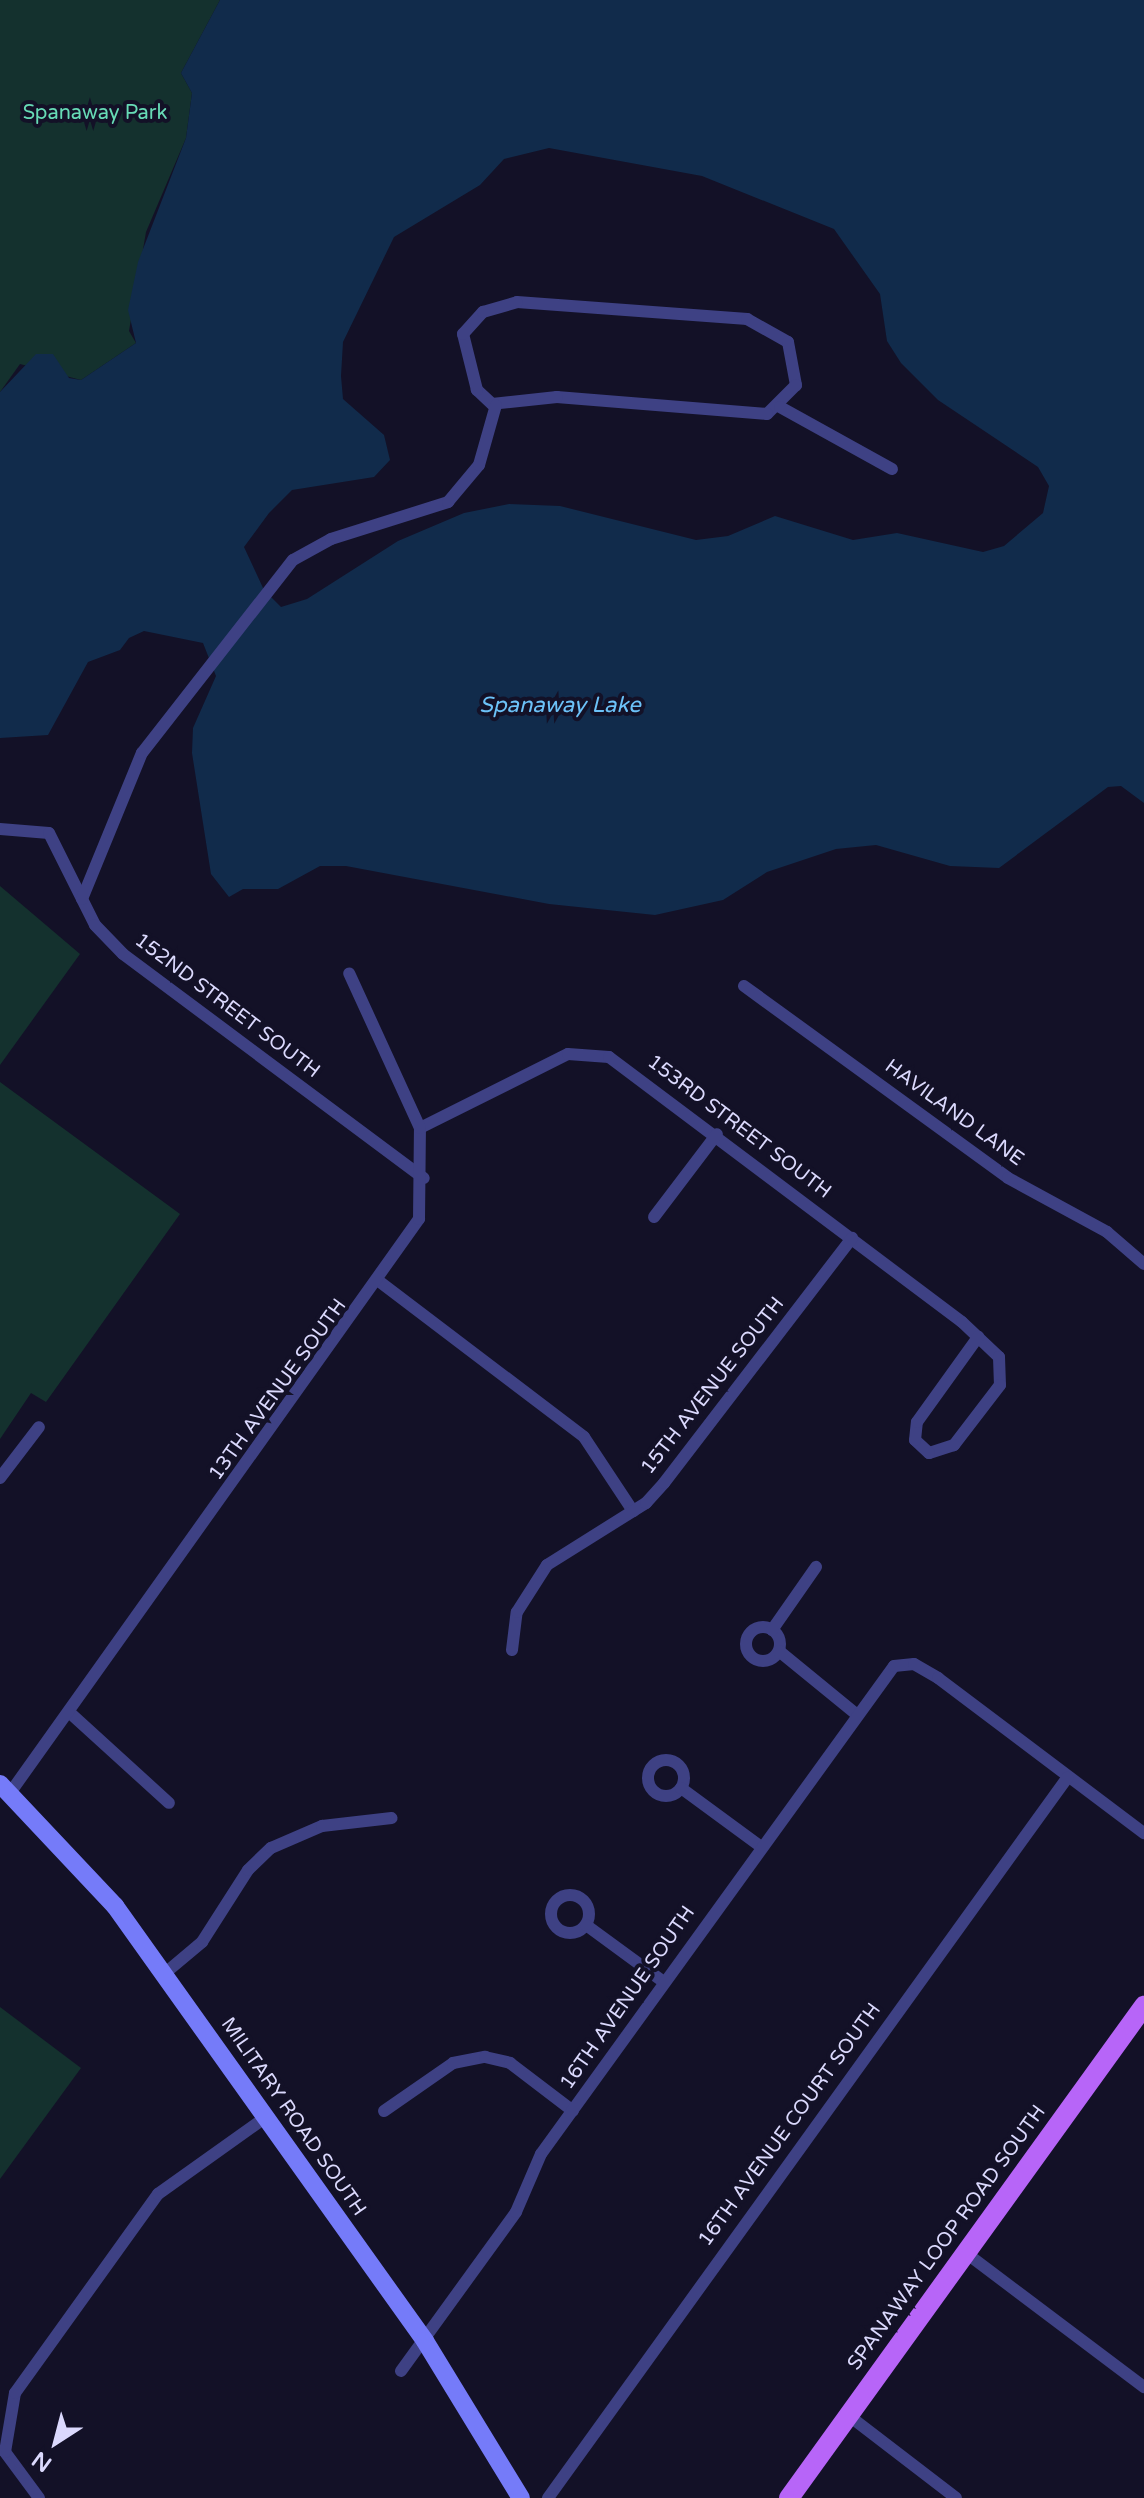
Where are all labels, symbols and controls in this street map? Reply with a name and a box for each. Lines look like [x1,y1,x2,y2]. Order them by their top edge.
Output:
park label: Spanaway Park [23,101,167,125]
water label: Spanaway Lake [479,693,641,719]
street label: 152ND STREET SOUTH [130,928,324,1084]
street label: 153RD STREET SOUTH [642,1050,836,1204]
street label: HAVILAND LANE [880,1055,1028,1171]
street label: 15TH AVENUE SOUTH [636,1293,790,1479]
street label: 13TH AVENUE SOUTH [204,1295,352,1485]
street label: 16TH AVENUE SOUTH [556,1902,700,2094]
street label: 16TH AVENUE COURT SOUTH [694,1999,886,2251]
street label: MILITARY ROAD SOUTH [215,2013,371,2221]
street label: SPANAWAY LOOP ROAD SOUTH [843,2101,1051,2375]
north arrow [16,2402,96,2482]
text: N [27,2446,57,2477]

